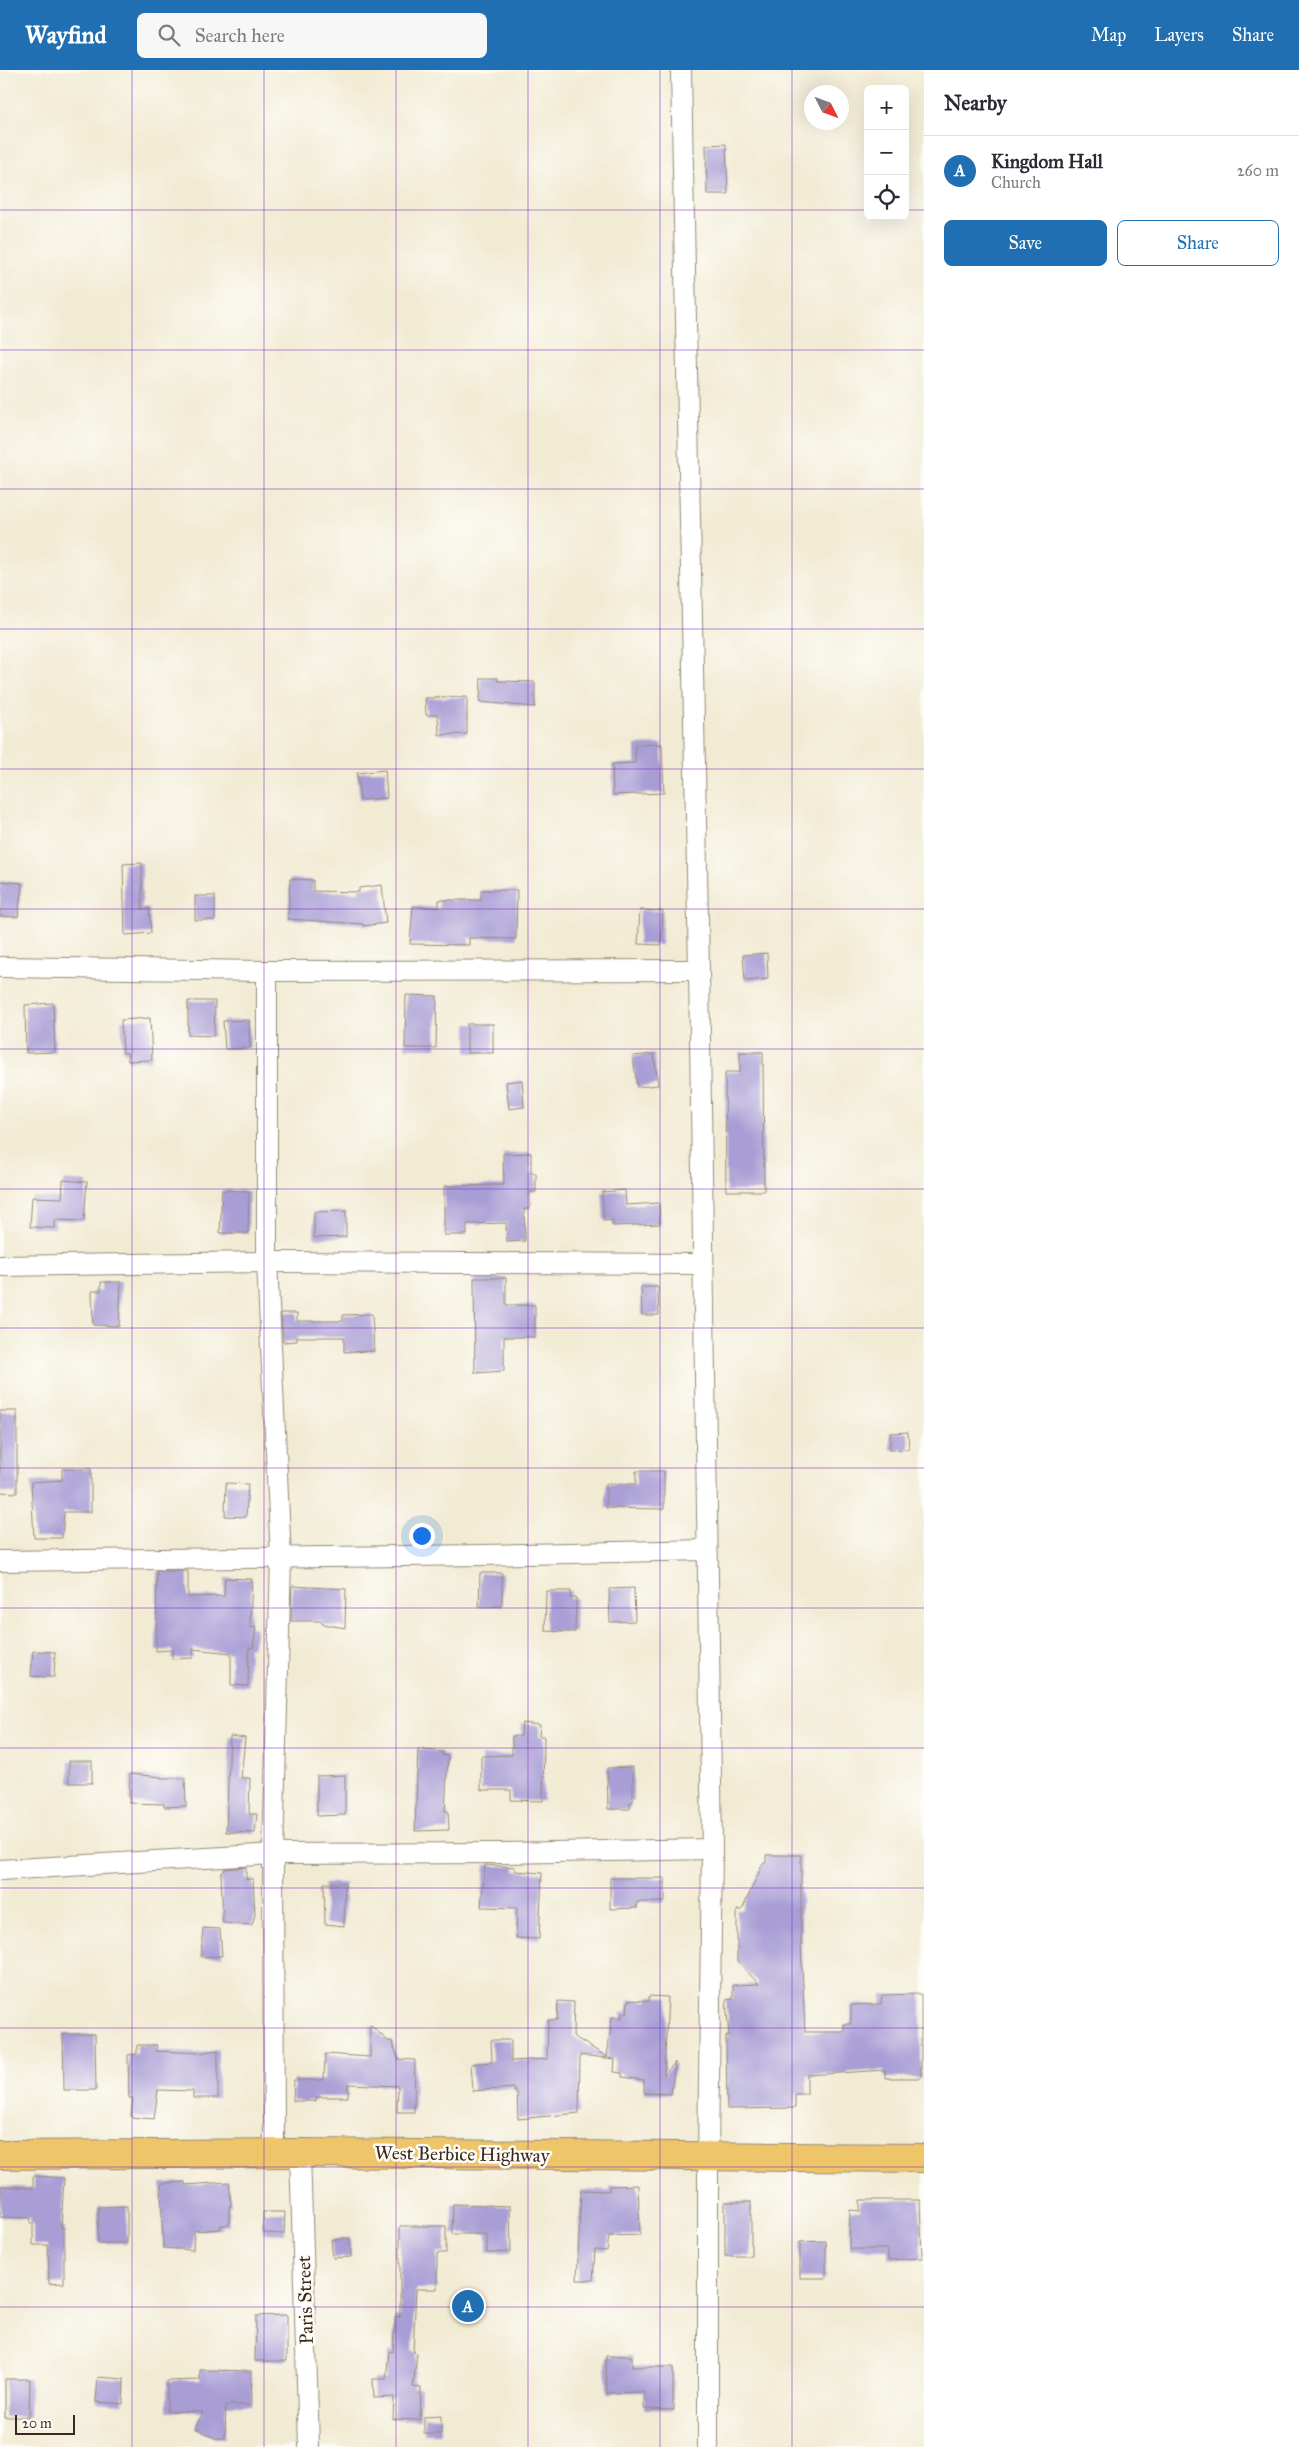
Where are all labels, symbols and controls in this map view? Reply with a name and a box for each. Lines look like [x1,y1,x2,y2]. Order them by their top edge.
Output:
search box [137,13,487,58]
text: Wayfind [25,20,107,50]
icon: search [155,21,183,49]
text: Search here [195,24,285,47]
text: Map [1091,24,1126,46]
text: Layers [1154,24,1204,46]
text: Share [1232,24,1274,46]
north arrow [804,85,849,130]
map controls [864,85,909,220]
button: + [864,85,909,130]
text: Nearby [944,90,1007,116]
button: − [864,130,909,175]
text: Kingdom Hall [991,150,1103,173]
text: A [955,161,965,180]
text: 260 m [1237,161,1279,180]
text: Church [991,173,1041,192]
button: locate [864,175,909,220]
button: Save [944,220,1107,266]
button: Share [1117,220,1279,266]
your location [409,1523,435,1549]
street label: West Berbice Highway [374,2141,551,2168]
street label: Paris Street [292,2255,318,2345]
pin: A [452,2287,484,2325]
scale bar [15,2412,75,2435]
text: 20 m [22,2415,52,2432]

